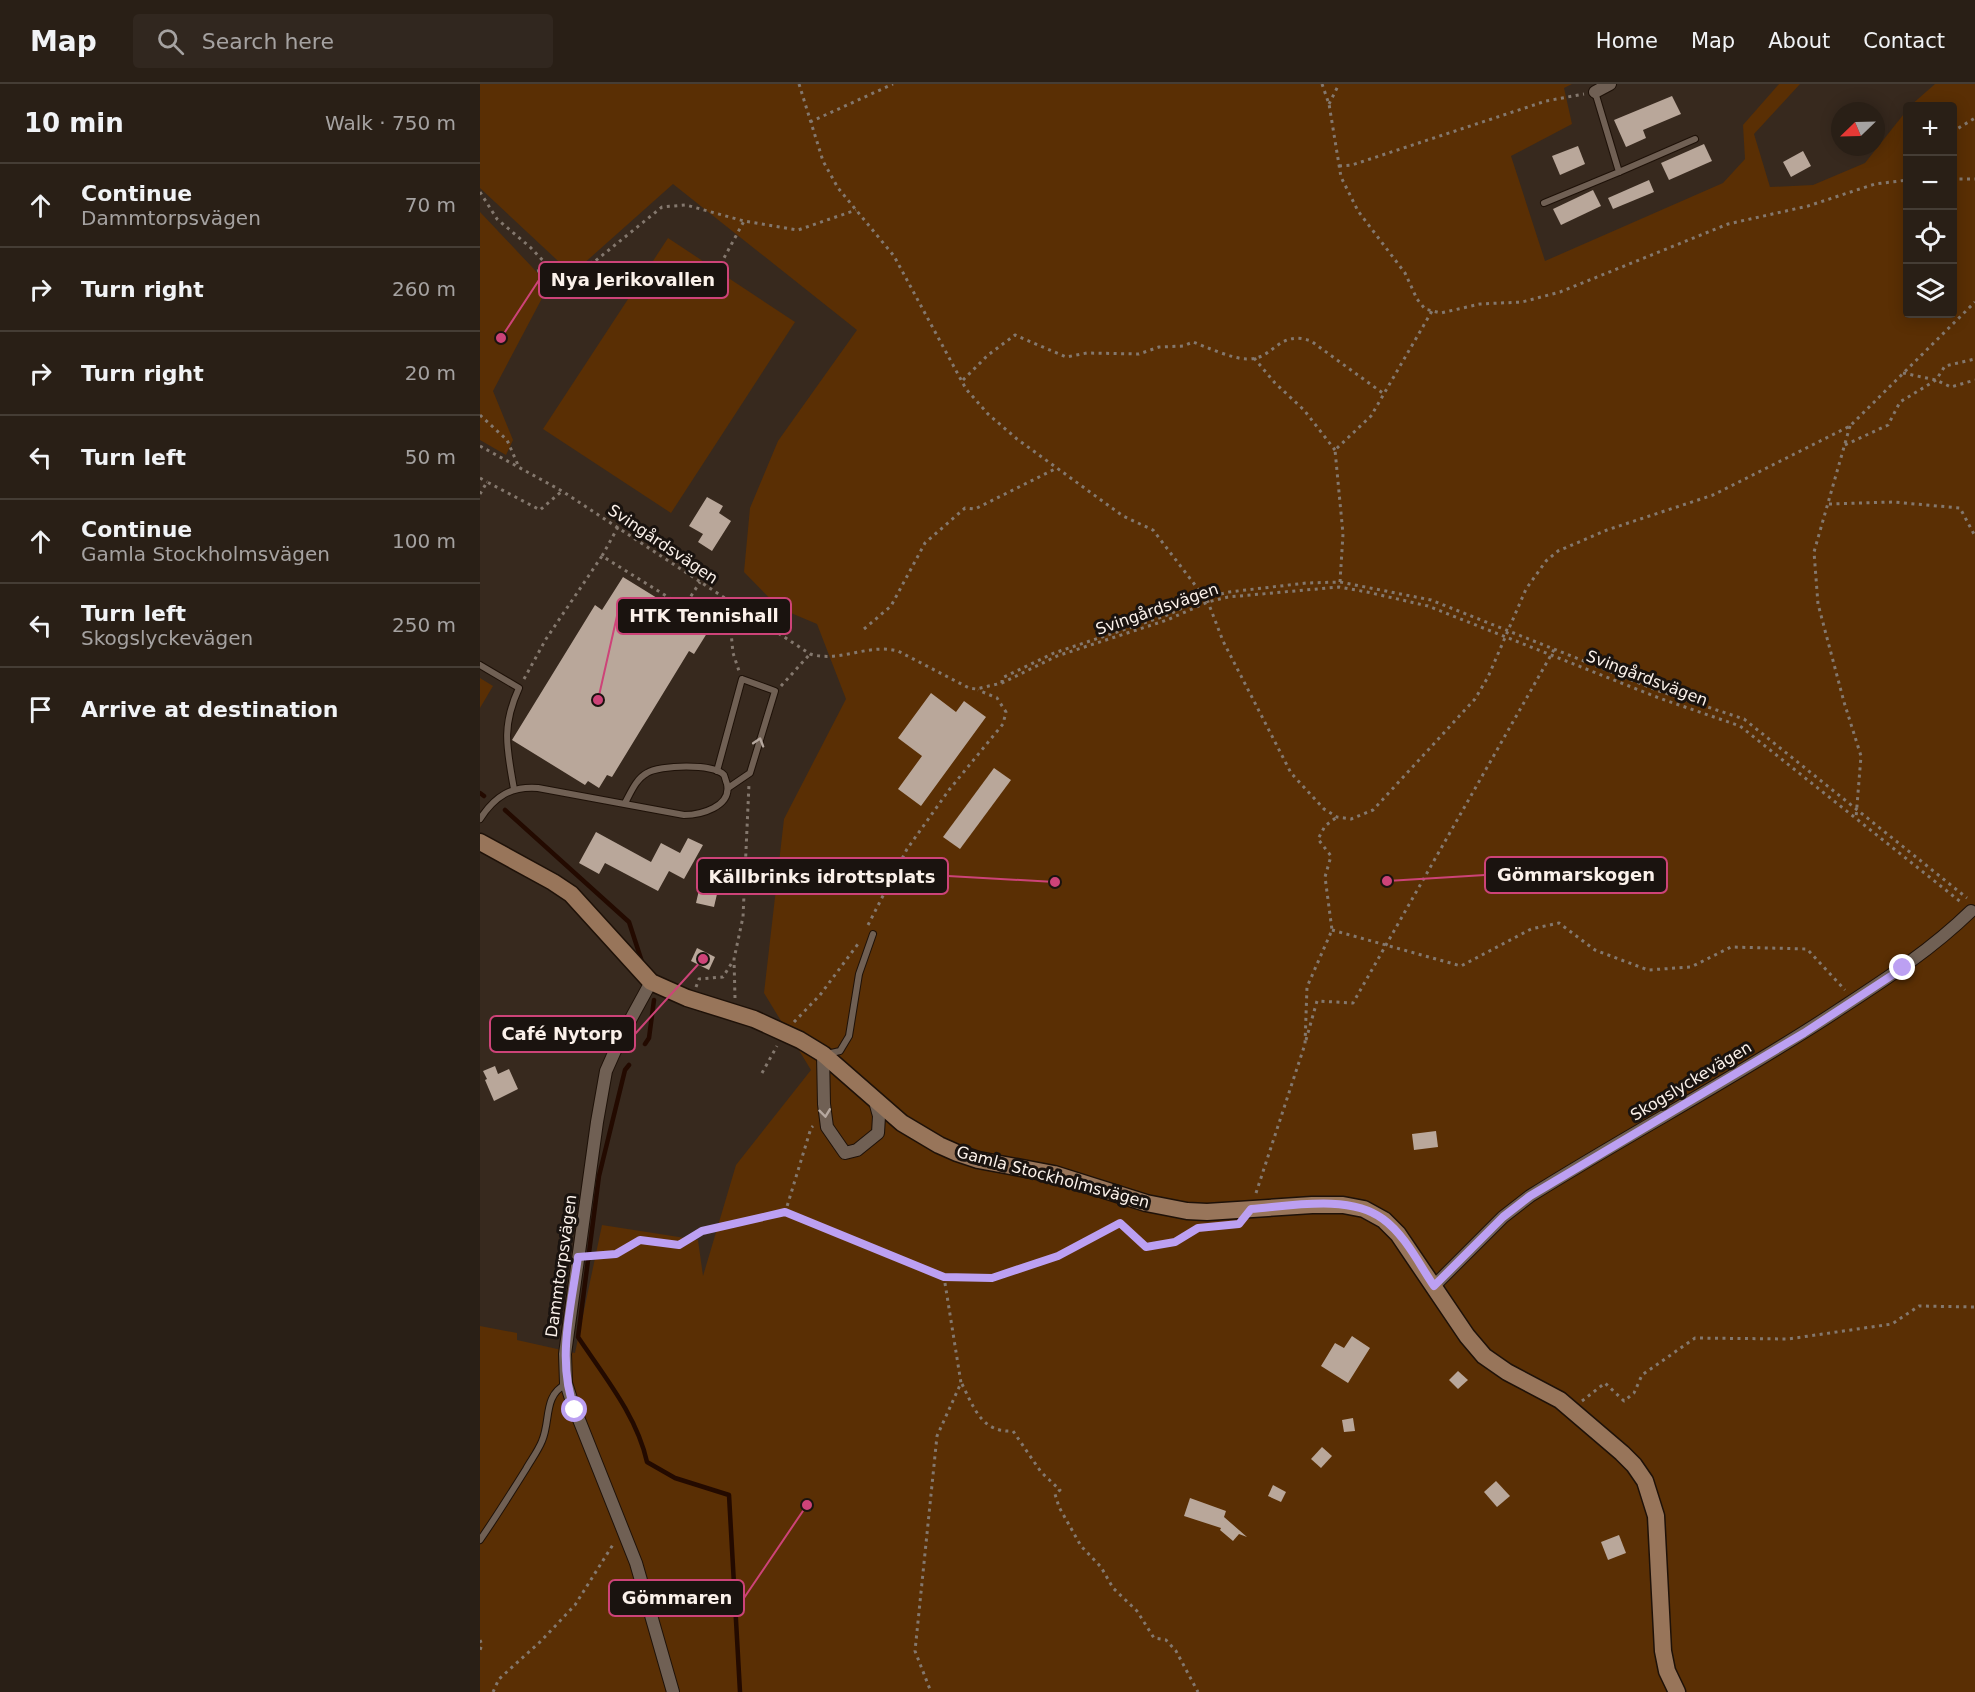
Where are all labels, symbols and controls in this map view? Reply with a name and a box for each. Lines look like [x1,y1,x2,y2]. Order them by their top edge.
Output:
search box [133,14,553,68]
text: Map [30,25,97,58]
icon: search [154,25,187,58]
text: Search here [202,29,334,54]
text: Home [1596,29,1658,53]
text: Map [1691,29,1735,53]
text: About [1768,29,1830,53]
text: Contact [1863,29,1945,53]
north arrow [1831,102,1885,156]
map controls [1903,102,1957,318]
button: + [1903,102,1957,156]
text: 10 min [24,108,124,138]
text: Walk · 750 m [325,111,456,135]
button: − [1903,156,1957,210]
text: Continue [81,181,192,206]
icon: ahead [24,189,57,222]
text: 70 m [405,193,456,217]
text: Dammtorpsvägen [81,206,261,230]
button: locate [1903,210,1957,264]
callout: Nya Jerikovallen [539,262,728,298]
button: layers [1903,264,1957,318]
text: Nya Jerikovallen [551,269,715,290]
icon: right [24,273,57,306]
text: Turn right [81,277,204,302]
text: 260 m [392,277,456,301]
icon: right [24,357,57,390]
text: Turn right [81,361,204,386]
text: 20 m [405,361,456,385]
icon: left [24,441,57,474]
text: Turn left [81,445,186,470]
text: 50 m [405,445,456,469]
street label: Svingårdsvägen [604,500,722,588]
text: Continue [81,517,192,542]
icon: ahead [24,525,57,558]
text: 100 m [392,529,456,553]
text: Gamla Stockholmsvägen [81,542,330,566]
street label: Svingårdsvägen [1093,579,1221,639]
callout: HTK Tennishall [617,598,791,634]
text: Turn left [81,601,186,626]
text: HTK Tennishall [629,605,779,626]
icon: left [24,609,57,642]
text: 250 m [392,613,456,637]
text: Skogslyckevägen [81,626,253,650]
street label: Svingårdsvägen [1584,646,1710,710]
icon: arrive [24,693,57,726]
text: Arrive at destination [81,697,338,722]
one-way arrow [752,737,764,748]
callout: Gömmarskogen [1485,857,1667,893]
callout: Källbrinks idrottsplats [697,858,948,894]
text: Gömmarskogen [1497,864,1655,885]
text: Källbrinks idrottsplats [709,866,935,887]
route end [1889,954,1915,980]
callout: Café Nytorp [490,1016,635,1052]
text: Café Nytorp [501,1023,623,1044]
street label: Skogslyckevägen [1627,1037,1755,1125]
one-way arrow [818,1108,831,1117]
street label: Gamla Stockholmsvägen [954,1142,1152,1212]
street label: Dammtorpsvägen [542,1193,580,1339]
route start [561,1396,587,1422]
callout: Gömmaren [609,1580,744,1616]
text: Gömmaren [622,1587,732,1608]

